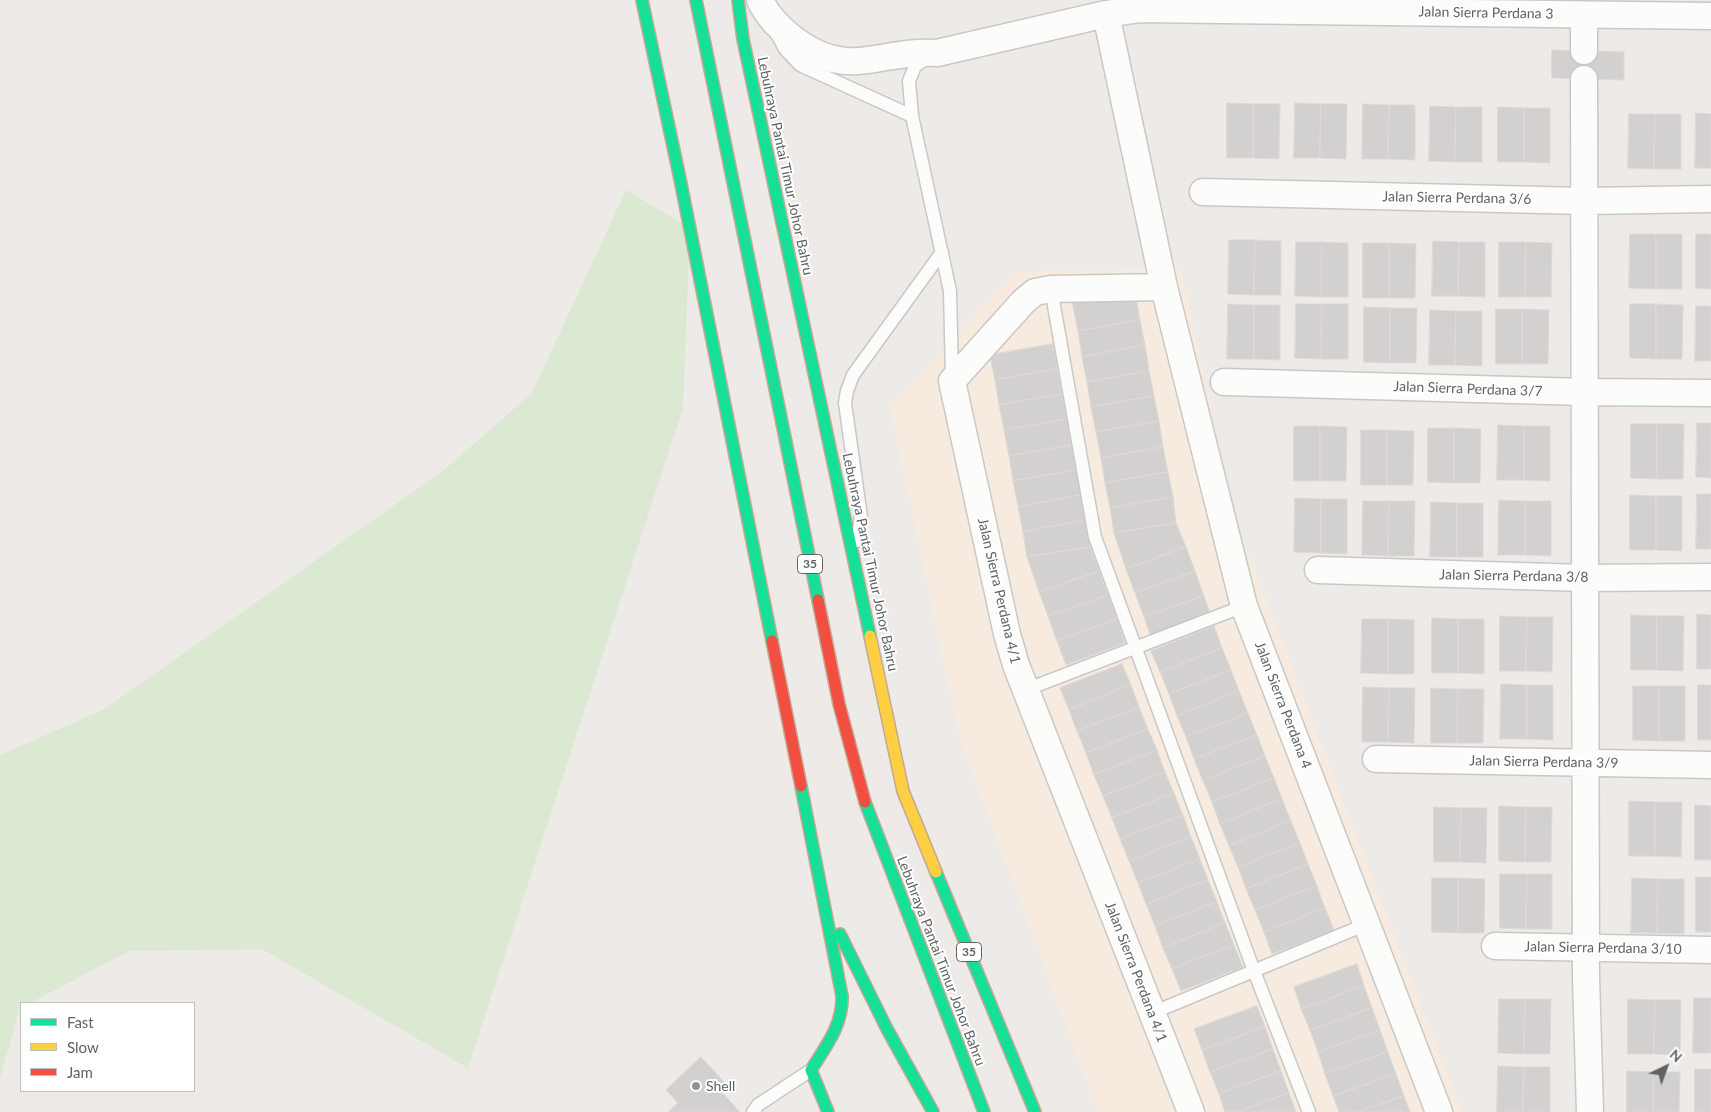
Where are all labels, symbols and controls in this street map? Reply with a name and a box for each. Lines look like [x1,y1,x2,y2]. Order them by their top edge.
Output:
street label: Jalan Sierra Perdana 3 [1419,3,1553,23]
street label: Lebuhraya Pantai Timur Johor Bahru [754,55,816,277]
street label: Jalan Sierra Perdana 3/6 [1382,188,1532,208]
street label: Jalan Sierra Perdana 3/7 [1393,378,1543,400]
street label: Lebuhraya Pantai Timur Johor Bahru [839,451,901,673]
street label: Jalan Sierra Perdana 4/1 [974,516,1024,666]
road number: 35 [798,554,822,574]
street label: Jalan Sierra Perdana 3/8 [1439,566,1589,586]
street label: Jalan Sierra Perdana 4 [1251,639,1315,771]
street label: Jalan Sierra Perdana 3/9 [1469,752,1619,772]
street label: Lebuhraya Pantai Timur Johor Bahru [893,854,989,1068]
street label: Jalan Sierra Perdana 4/1 [1101,899,1171,1045]
street label: Jalan Sierra Perdana 3/10 [1524,938,1682,958]
road number: 35 [956,942,982,962]
legend [20,1002,195,1092]
text: Fast [67,1013,94,1031]
text: Slow [67,1038,99,1056]
north arrow [1641,1042,1691,1092]
text: N [1667,1046,1686,1065]
text: Jam [67,1063,93,1081]
place label: Shell [706,1078,735,1094]
marker: Shell [690,1080,702,1092]

